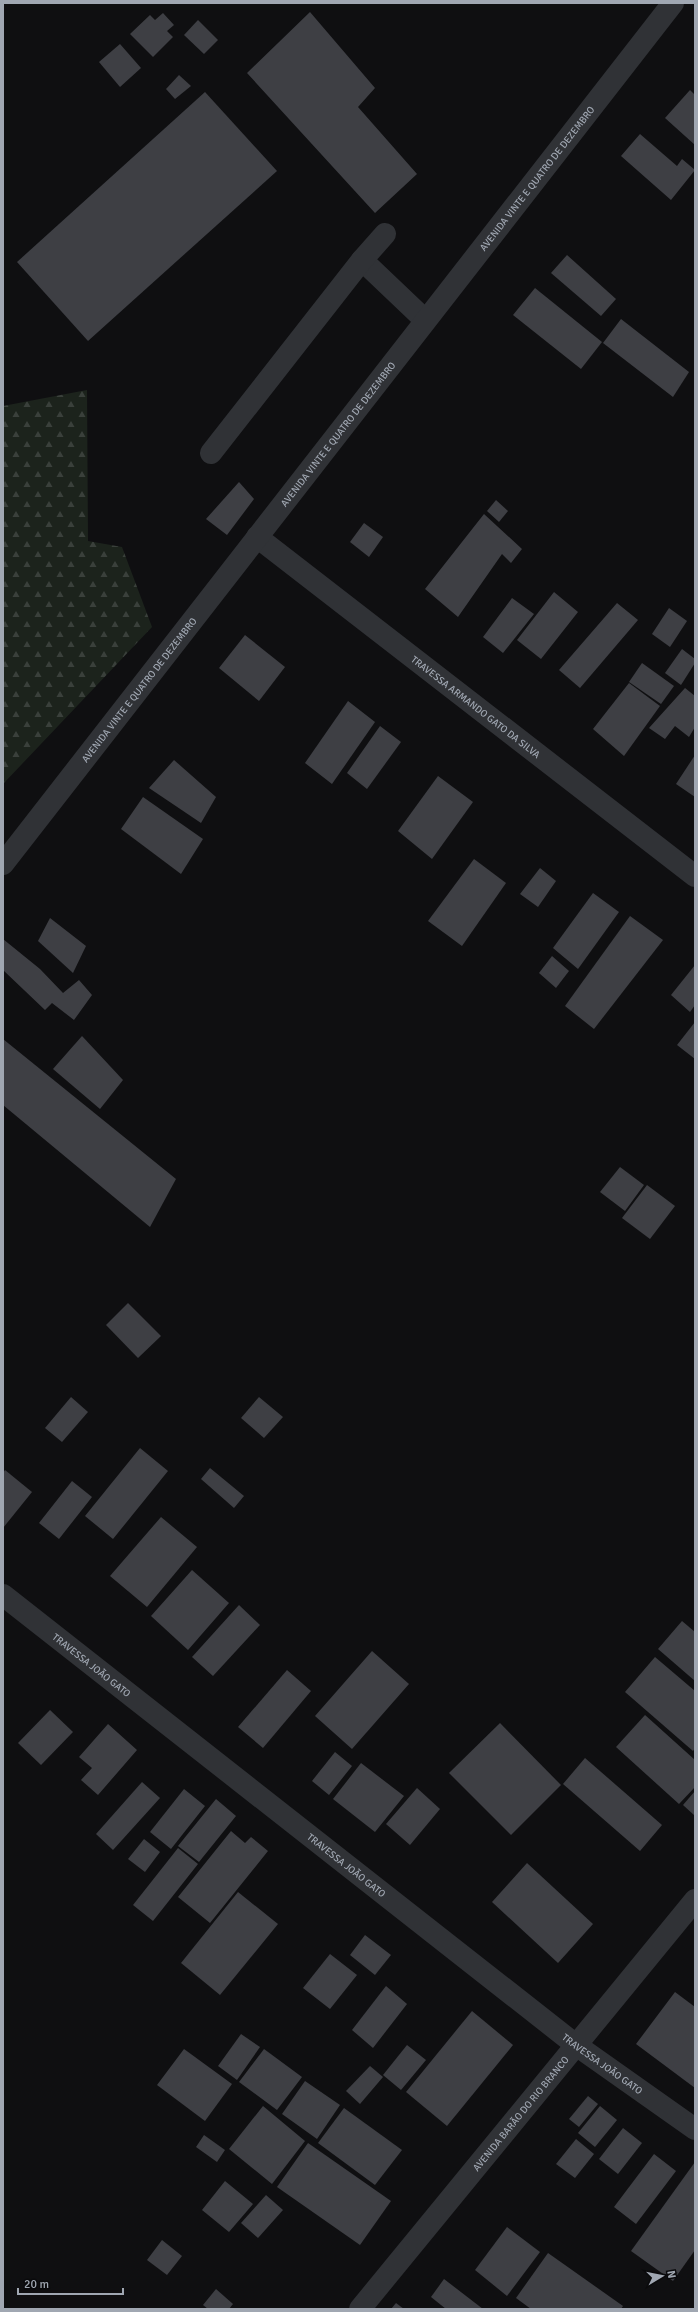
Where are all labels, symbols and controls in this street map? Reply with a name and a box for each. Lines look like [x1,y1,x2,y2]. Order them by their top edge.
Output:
street label: AVENIDA VINTE E QUATRO DE DEZEMBRO [477,104,598,254]
street label: AVENIDA VINTE E QUATRO DE DEZEMBRO [278,359,399,509]
street label: AVENIDA VINTE E QUATRO DE DEZEMBRO [79,615,200,765]
street label: TRAVESSA ARMANDO GATO DA SILVA [408,654,542,761]
street label: TRAVESSA JOÃO GATO [50,1631,133,1700]
street label: TRAVESSA JOÃO GATO [305,1831,388,1900]
street label: TRAVESSA JOÃO GATO [559,2031,645,2097]
street label: AVENIDA BARÃO DO RIO BRANCO [470,2054,572,2174]
north arrow [642,2256,682,2296]
text: N [664,2269,678,2279]
scale bar [18,2270,123,2296]
text: 20 m [24,2277,49,2292]

